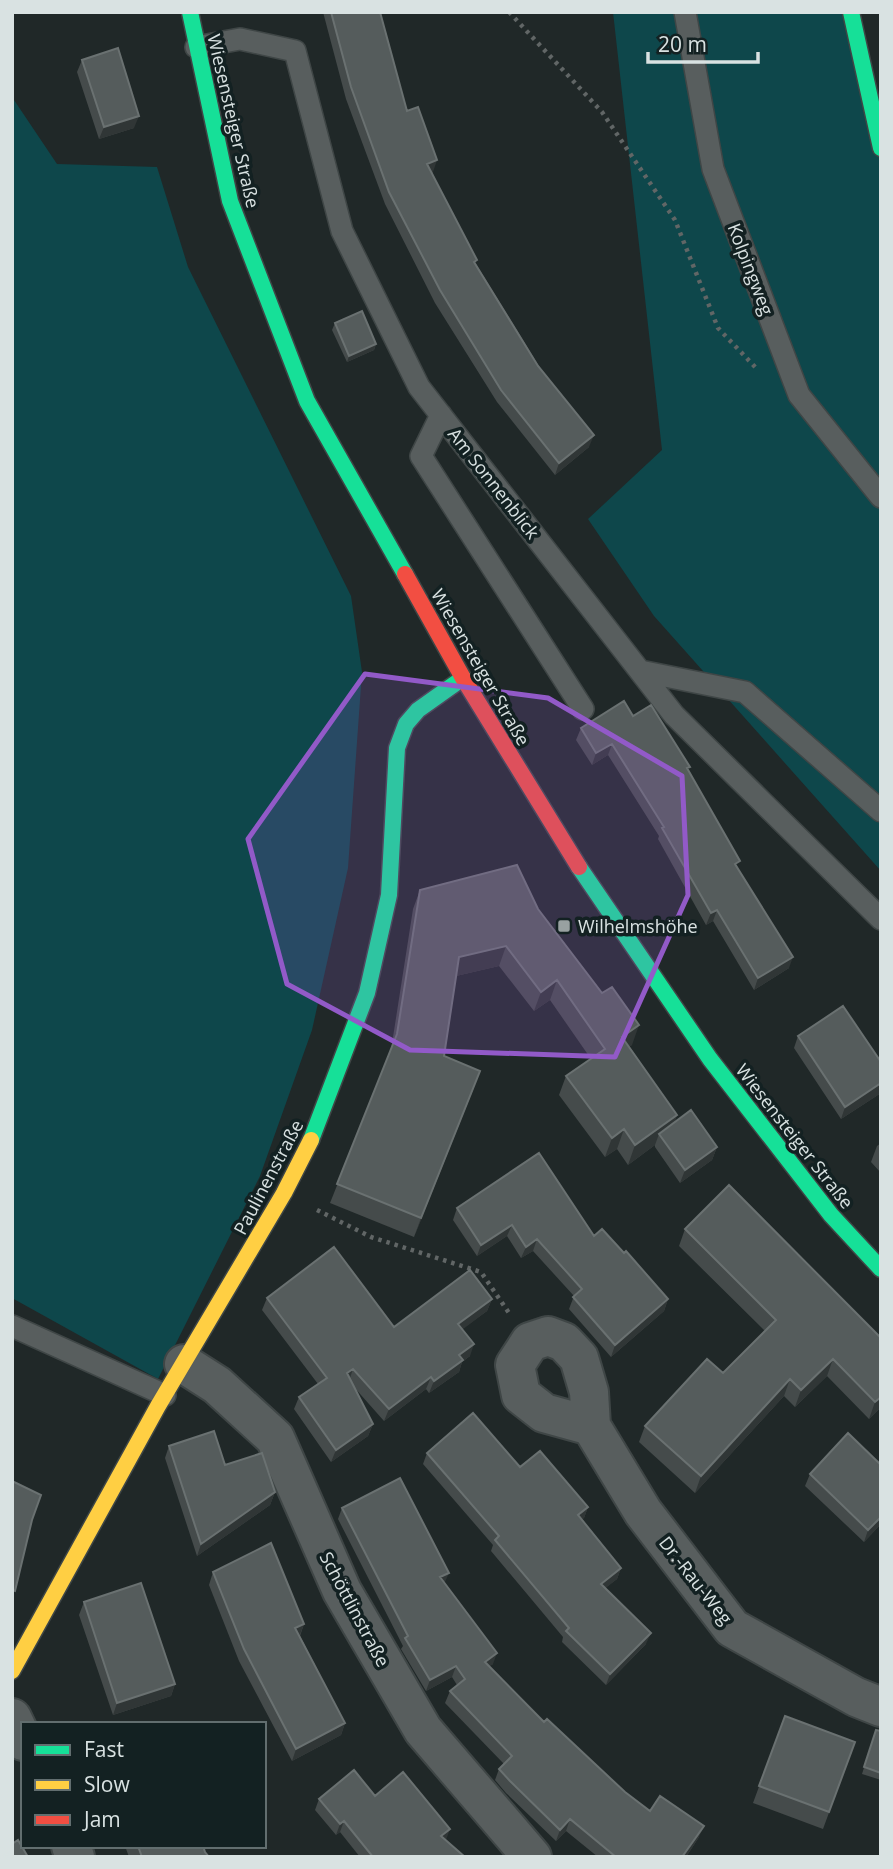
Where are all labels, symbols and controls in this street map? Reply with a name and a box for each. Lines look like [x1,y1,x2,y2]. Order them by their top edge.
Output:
scale bar [648,21,758,65]
text: 20 m [658,30,707,58]
street label: Wiesensteiger Straße [202,32,266,210]
street label: Kolpingweg [722,220,780,319]
street label: Am Sonnenblick [443,422,545,544]
street label: Wiesensteiger Straße [426,584,536,750]
place label: Wilhelmshöhe [578,914,698,938]
marker: Wilhelmshöhe [556,918,572,934]
street label: Wiesensteiger Straße [731,1059,859,1213]
street label: Paulinenstraße [228,1115,308,1239]
street label: Dr.-Rau-Weg [654,1531,738,1629]
street label: Schöttlinstraße [315,1547,395,1671]
legend [21,1722,266,1848]
text: Fast [84,1735,124,1763]
text: Slow [84,1770,130,1798]
text: Jam [82,1805,121,1833]

